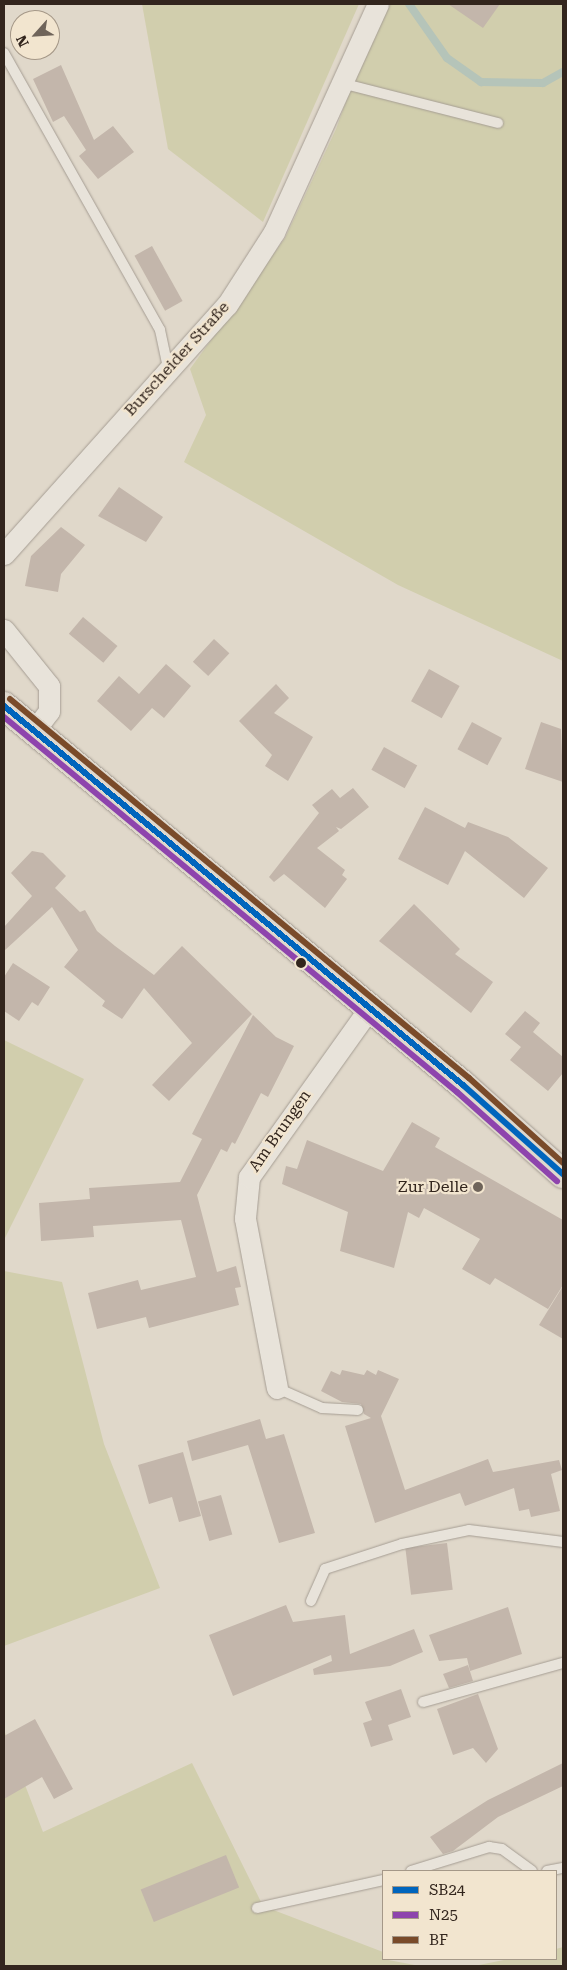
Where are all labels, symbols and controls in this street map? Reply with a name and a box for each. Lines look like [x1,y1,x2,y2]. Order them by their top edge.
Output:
north arrow [10,10,60,60]
text: N [13,33,32,49]
street label: Burscheider Straße [121,298,233,420]
unlabelled marker [296,958,306,968]
street label: Am Brungen [245,1087,315,1175]
place label: Zur Delle [398,1177,468,1197]
marker: Zur Delle [472,1181,484,1193]
legend [382,1870,557,1960]
text: SB24 [429,1881,465,1899]
text: N25 [429,1906,458,1924]
text: BF [429,1931,448,1949]

